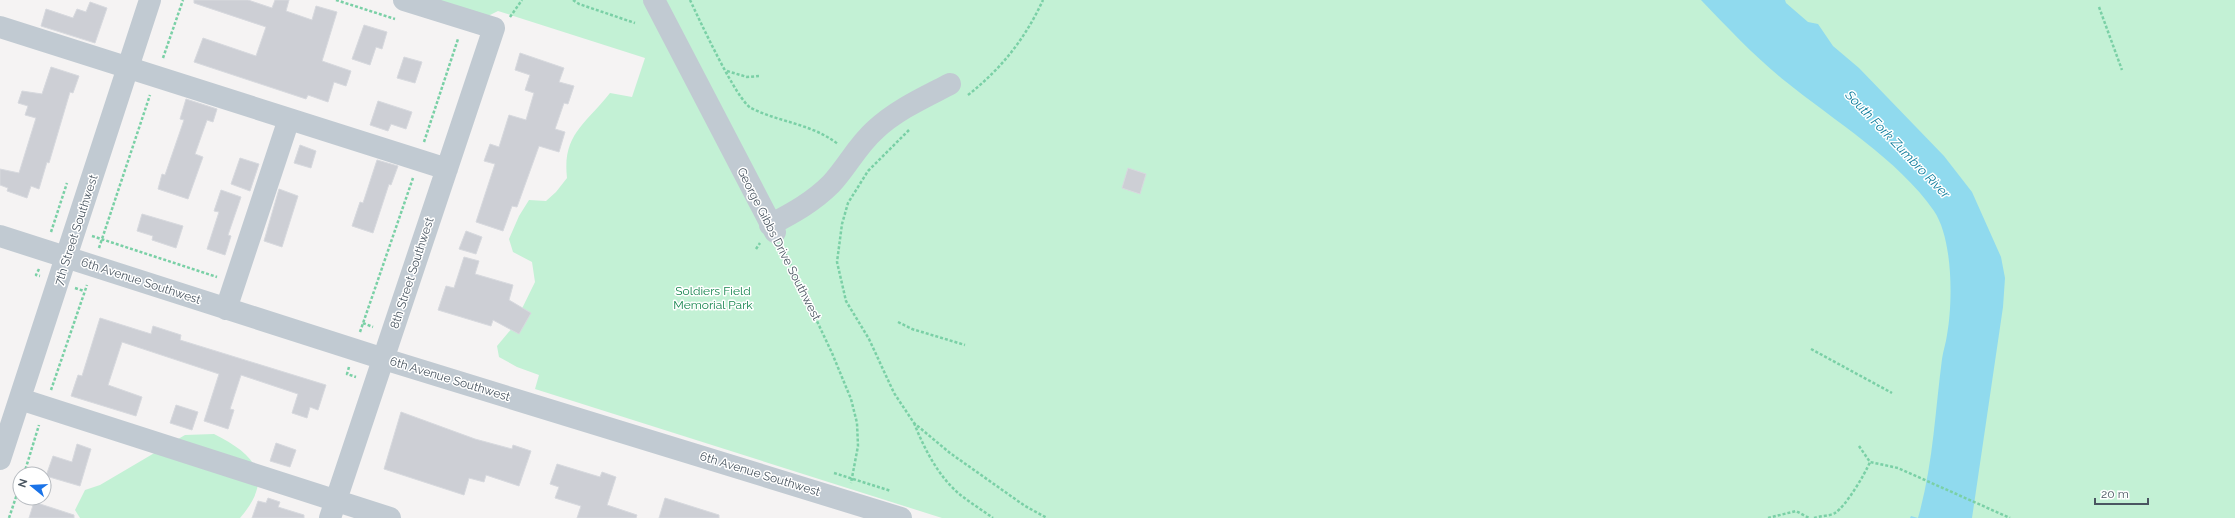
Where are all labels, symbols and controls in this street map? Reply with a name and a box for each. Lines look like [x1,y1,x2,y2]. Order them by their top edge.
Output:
water label: South Fork Zumbro River [1842,87,1953,202]
street label: George Gibbs Drive Southwest [734,165,824,323]
street label: 7th Street Southwest [51,173,101,287]
street label: 8th Street Southwest [387,216,437,330]
street label: 6th Avenue Southwest [79,255,203,307]
park label: Soldiers Field Memorial Park [673,284,753,312]
street label: 6th Avenue Southwest [388,354,512,404]
street label: 6th Avenue Southwest [698,449,822,499]
north arrow [12,466,52,506]
text: N [15,477,30,489]
scale bar [2095,480,2148,506]
text: 20 m [2101,487,2129,501]

